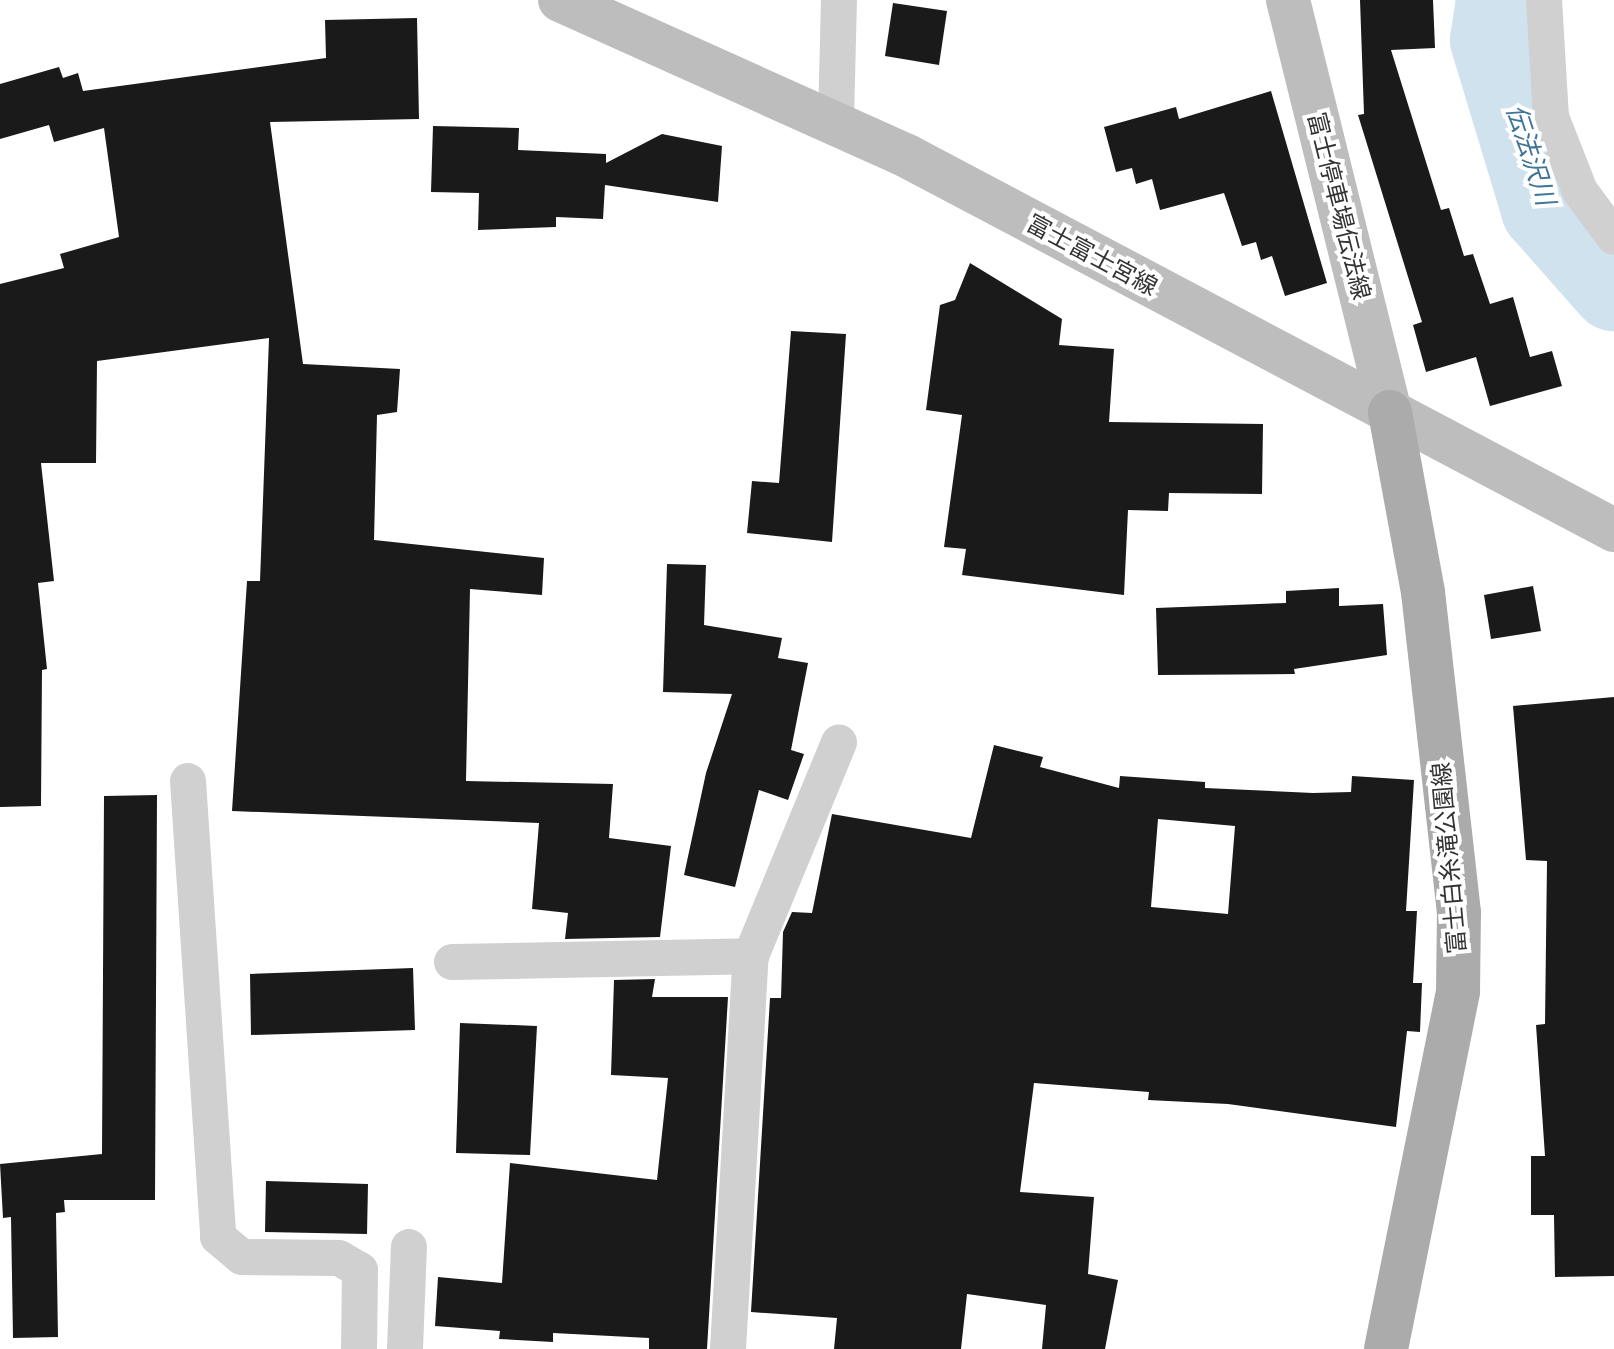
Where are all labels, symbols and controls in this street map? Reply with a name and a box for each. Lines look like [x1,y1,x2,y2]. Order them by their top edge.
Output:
water label: 伝法沢川 [1499,101,1561,209]
street label: 富士停車場伝法線 [1302,109,1376,303]
street label: 富士富士宮線 [1022,208,1162,302]
street label: 富士白糸滝公園線 [1426,761,1472,955]

